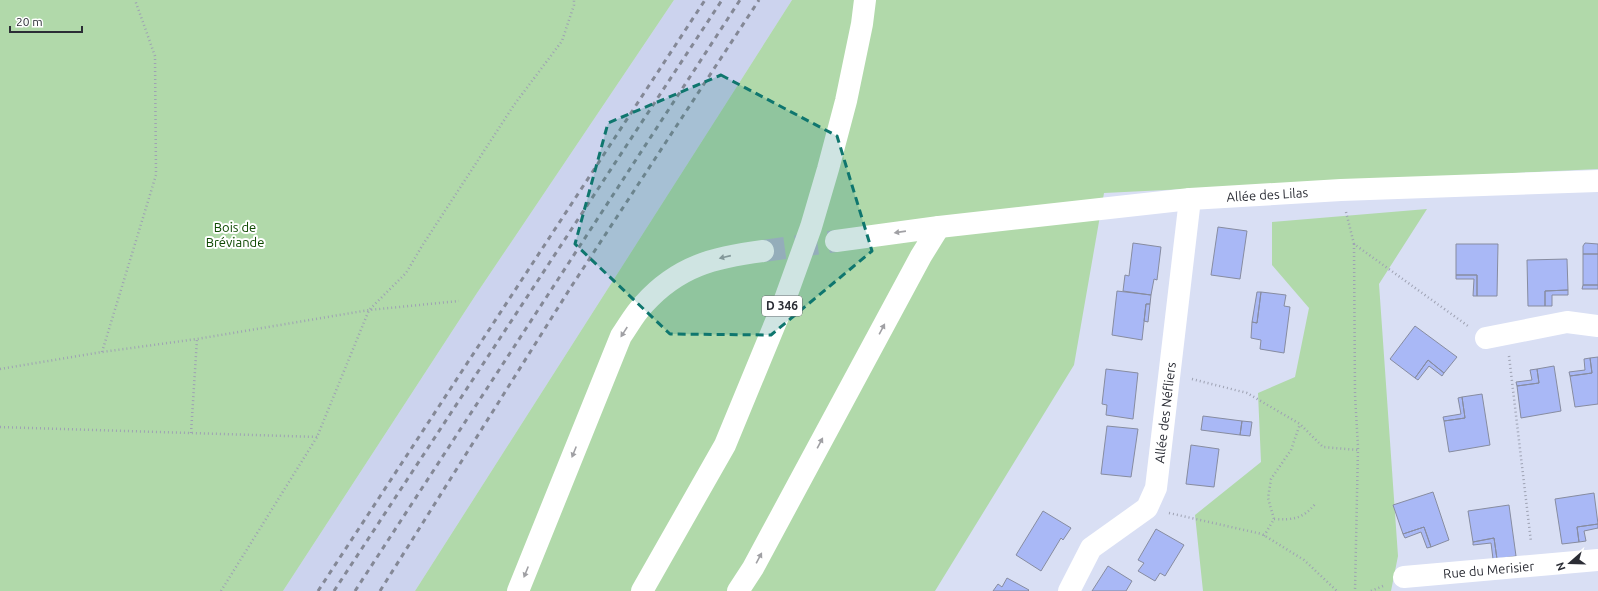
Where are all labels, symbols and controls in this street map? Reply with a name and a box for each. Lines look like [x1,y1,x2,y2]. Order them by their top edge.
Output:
scale bar [10,8,82,34]
text: 20 m [16,15,43,28]
street label: Allée des Lilas [1226,185,1309,204]
park label: Bois de Bréviande [206,220,264,249]
one-way arrow [894,229,906,235]
one-way arrow [719,254,731,260]
road number: D 346 [762,296,802,316]
one-way arrow [878,323,885,335]
one-way arrow [620,327,628,337]
street label: Allée des Néfliers [1152,361,1178,464]
one-way arrow [817,437,823,449]
one-way arrow [570,446,576,458]
north arrow [1550,543,1590,583]
one-way arrow [755,552,762,564]
street label: Rue du Merisier [1443,559,1535,581]
text: N [1554,561,1568,572]
one-way arrow [522,567,528,579]

